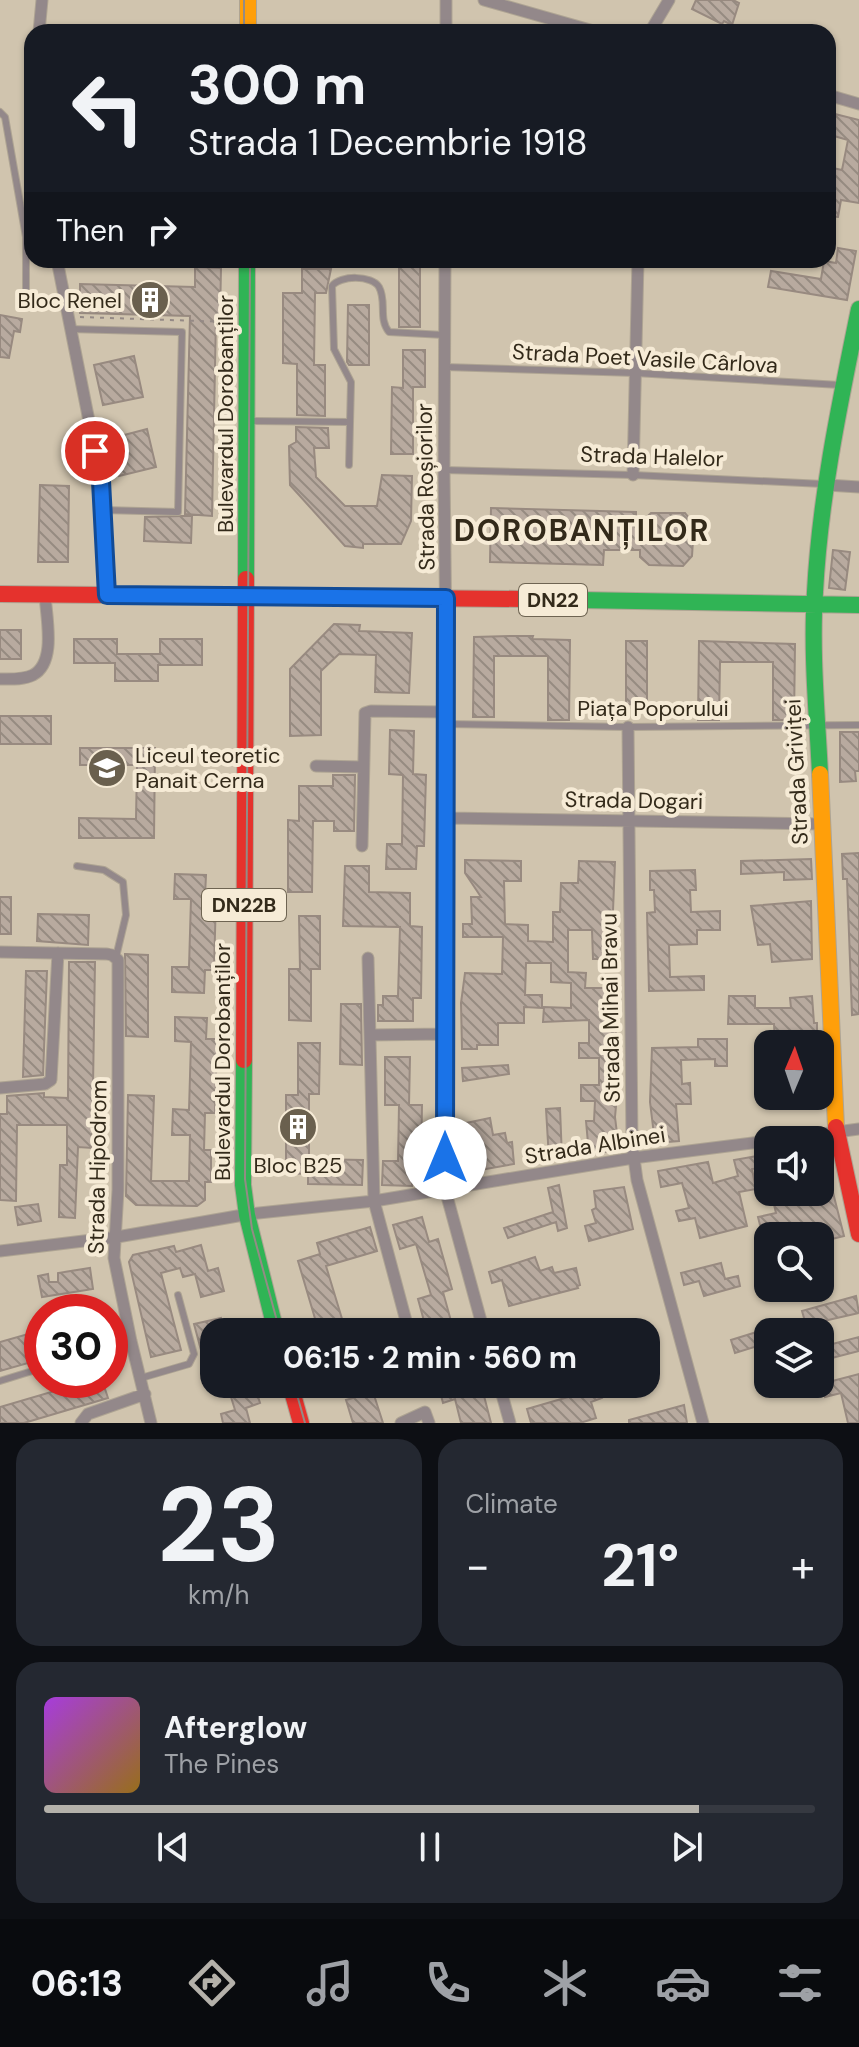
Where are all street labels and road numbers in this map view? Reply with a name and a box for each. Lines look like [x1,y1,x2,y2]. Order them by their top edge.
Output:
street label: Bulevardul Dorobanților [211,295,240,533]
street label: Strada Poet Vasile Cârlova [511,337,779,380]
street label: Strada Roșiorilor [410,403,441,571]
street label: Strada Halelor [580,440,724,473]
road number: DN22 [519,584,587,616]
street label: Piața Poporului [577,694,729,723]
street label: Strada Griviței [778,698,815,846]
street label: Strada Dogari [564,785,703,816]
road number: DN22B [202,889,286,921]
street label: Strada Mihai Bravu [594,913,627,1103]
street label: Bulevardul Dorobanților [208,943,237,1181]
street label: Strada Hipodrom [81,1080,114,1254]
street label: Strada Albinei [523,1120,668,1171]

